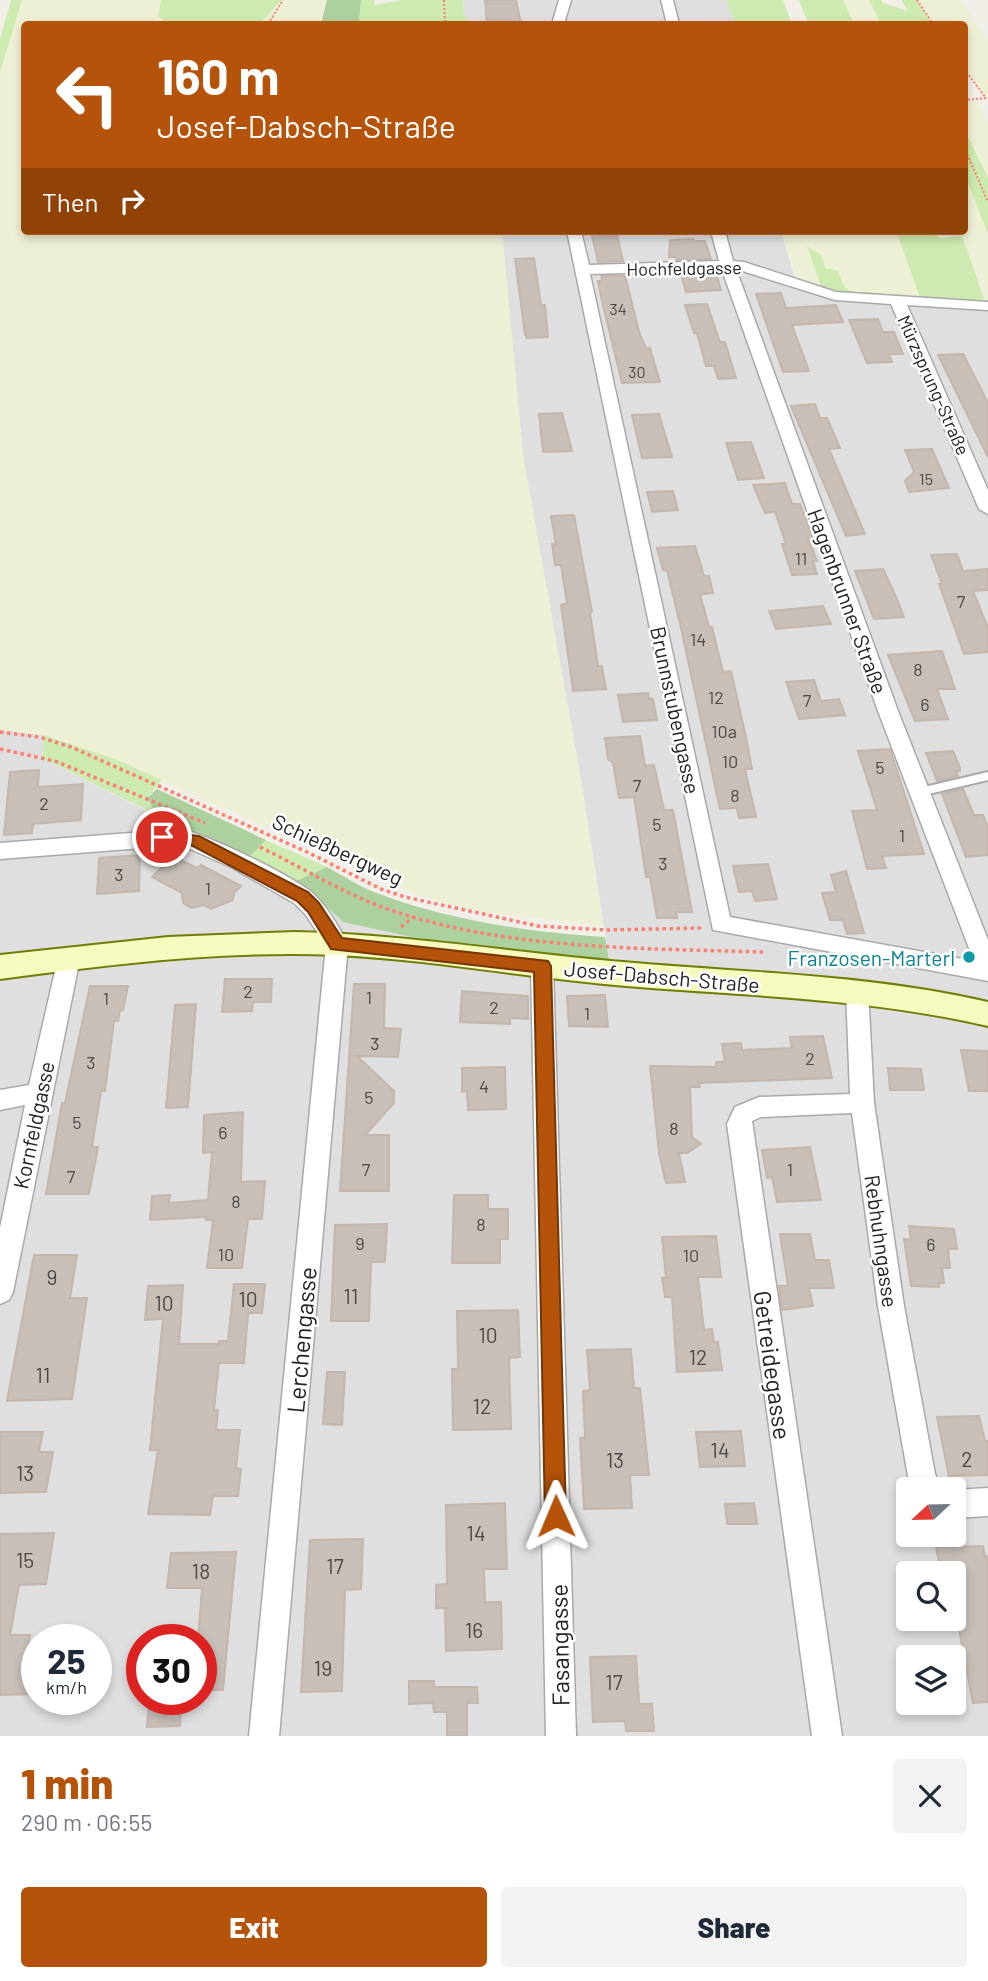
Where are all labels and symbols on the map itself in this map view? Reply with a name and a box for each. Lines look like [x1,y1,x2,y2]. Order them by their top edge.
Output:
street label: Hochfeldgasse [626,256,742,280]
house number: 34 [609,299,627,318]
street label: Mürzsprung-Straße [893,312,975,458]
house number: 30 [628,362,646,381]
house number: 15 [919,469,933,488]
street label: Hagenbrunner Straße [803,505,893,697]
house number: 11 [795,547,807,569]
house number: 7 [957,590,966,612]
street label: Brunnstubengasse [646,624,706,796]
house number: 14 [690,628,706,650]
house number: 8 [913,658,923,680]
house number: 12 [708,686,724,708]
house number: 7 [803,689,812,711]
house number: 6 [920,693,930,715]
house number: 10a [711,720,737,742]
house number: 10 [722,750,738,772]
house number: 5 [875,756,885,778]
house number: 7 [633,774,642,796]
house number: 8 [730,784,740,806]
house number: 2 [39,792,49,814]
pin [132,807,192,867]
street label: Schießbergweg [269,808,407,890]
house number: 5 [652,813,662,835]
house number: 1 [899,824,905,846]
house number: 3 [658,852,668,874]
house number: 3 [114,863,124,885]
house number: 1 [205,877,211,899]
place label: Franzosen-Marterl [787,945,955,970]
marker: Franzosen-Marterl [961,949,977,965]
street label: Josef-Dabsch-Straße [563,955,761,997]
house number: 2 [243,980,253,1002]
house number: 1 [366,986,372,1008]
house number: 1 [103,987,109,1009]
house number: 2 [489,996,499,1018]
house number: 1 [584,1002,590,1024]
house number: 3 [370,1032,380,1054]
house number: 2 [805,1047,815,1069]
house number: 3 [86,1051,96,1073]
street label: Kornfeldgasse [7,1059,59,1191]
house number: 4 [479,1075,489,1097]
house number: 5 [364,1086,374,1108]
house number: 5 [72,1111,82,1133]
house number: 8 [669,1117,679,1139]
house number: 6 [218,1121,228,1143]
house number: 7 [362,1158,371,1180]
house number: 1 [787,1158,793,1180]
house number: 7 [67,1165,76,1187]
street label: Rebhuhngasse [860,1173,904,1309]
house number: 8 [231,1190,241,1212]
house number: 8 [476,1213,486,1235]
house number: 9 [355,1232,365,1254]
house number: 6 [926,1233,936,1255]
house number: 10 [218,1243,234,1265]
house number: 10 [683,1244,699,1266]
house number: 9 [47,1264,57,1289]
street label: Lerchengasse [280,1266,322,1414]
house number: 11 [344,1283,358,1308]
house number: 10 [238,1286,258,1311]
street label: Getreidegasse [748,1289,798,1441]
house number: 10 [154,1290,174,1315]
house number: 10 [478,1322,498,1347]
house number: 12 [689,1344,707,1369]
house number: 11 [36,1362,50,1387]
house number: 12 [473,1393,491,1418]
house number: 14 [711,1437,729,1462]
house number: 2 [961,1446,973,1471]
house number: 13 [606,1447,624,1472]
house number: 13 [16,1460,34,1485]
north arrow [896,1477,966,1547]
position arrow [519,1479,593,1553]
house number: 14 [467,1520,485,1545]
house number: 15 [16,1547,34,1572]
house number: 17 [326,1553,344,1578]
house number: 18 [192,1558,210,1583]
street label: Fasangasse [543,1584,575,1706]
house number: 16 [465,1617,483,1642]
speed limit sign: 30 [126,1624,217,1715]
house number: 19 [314,1655,332,1680]
house number: 17 [605,1669,623,1694]

